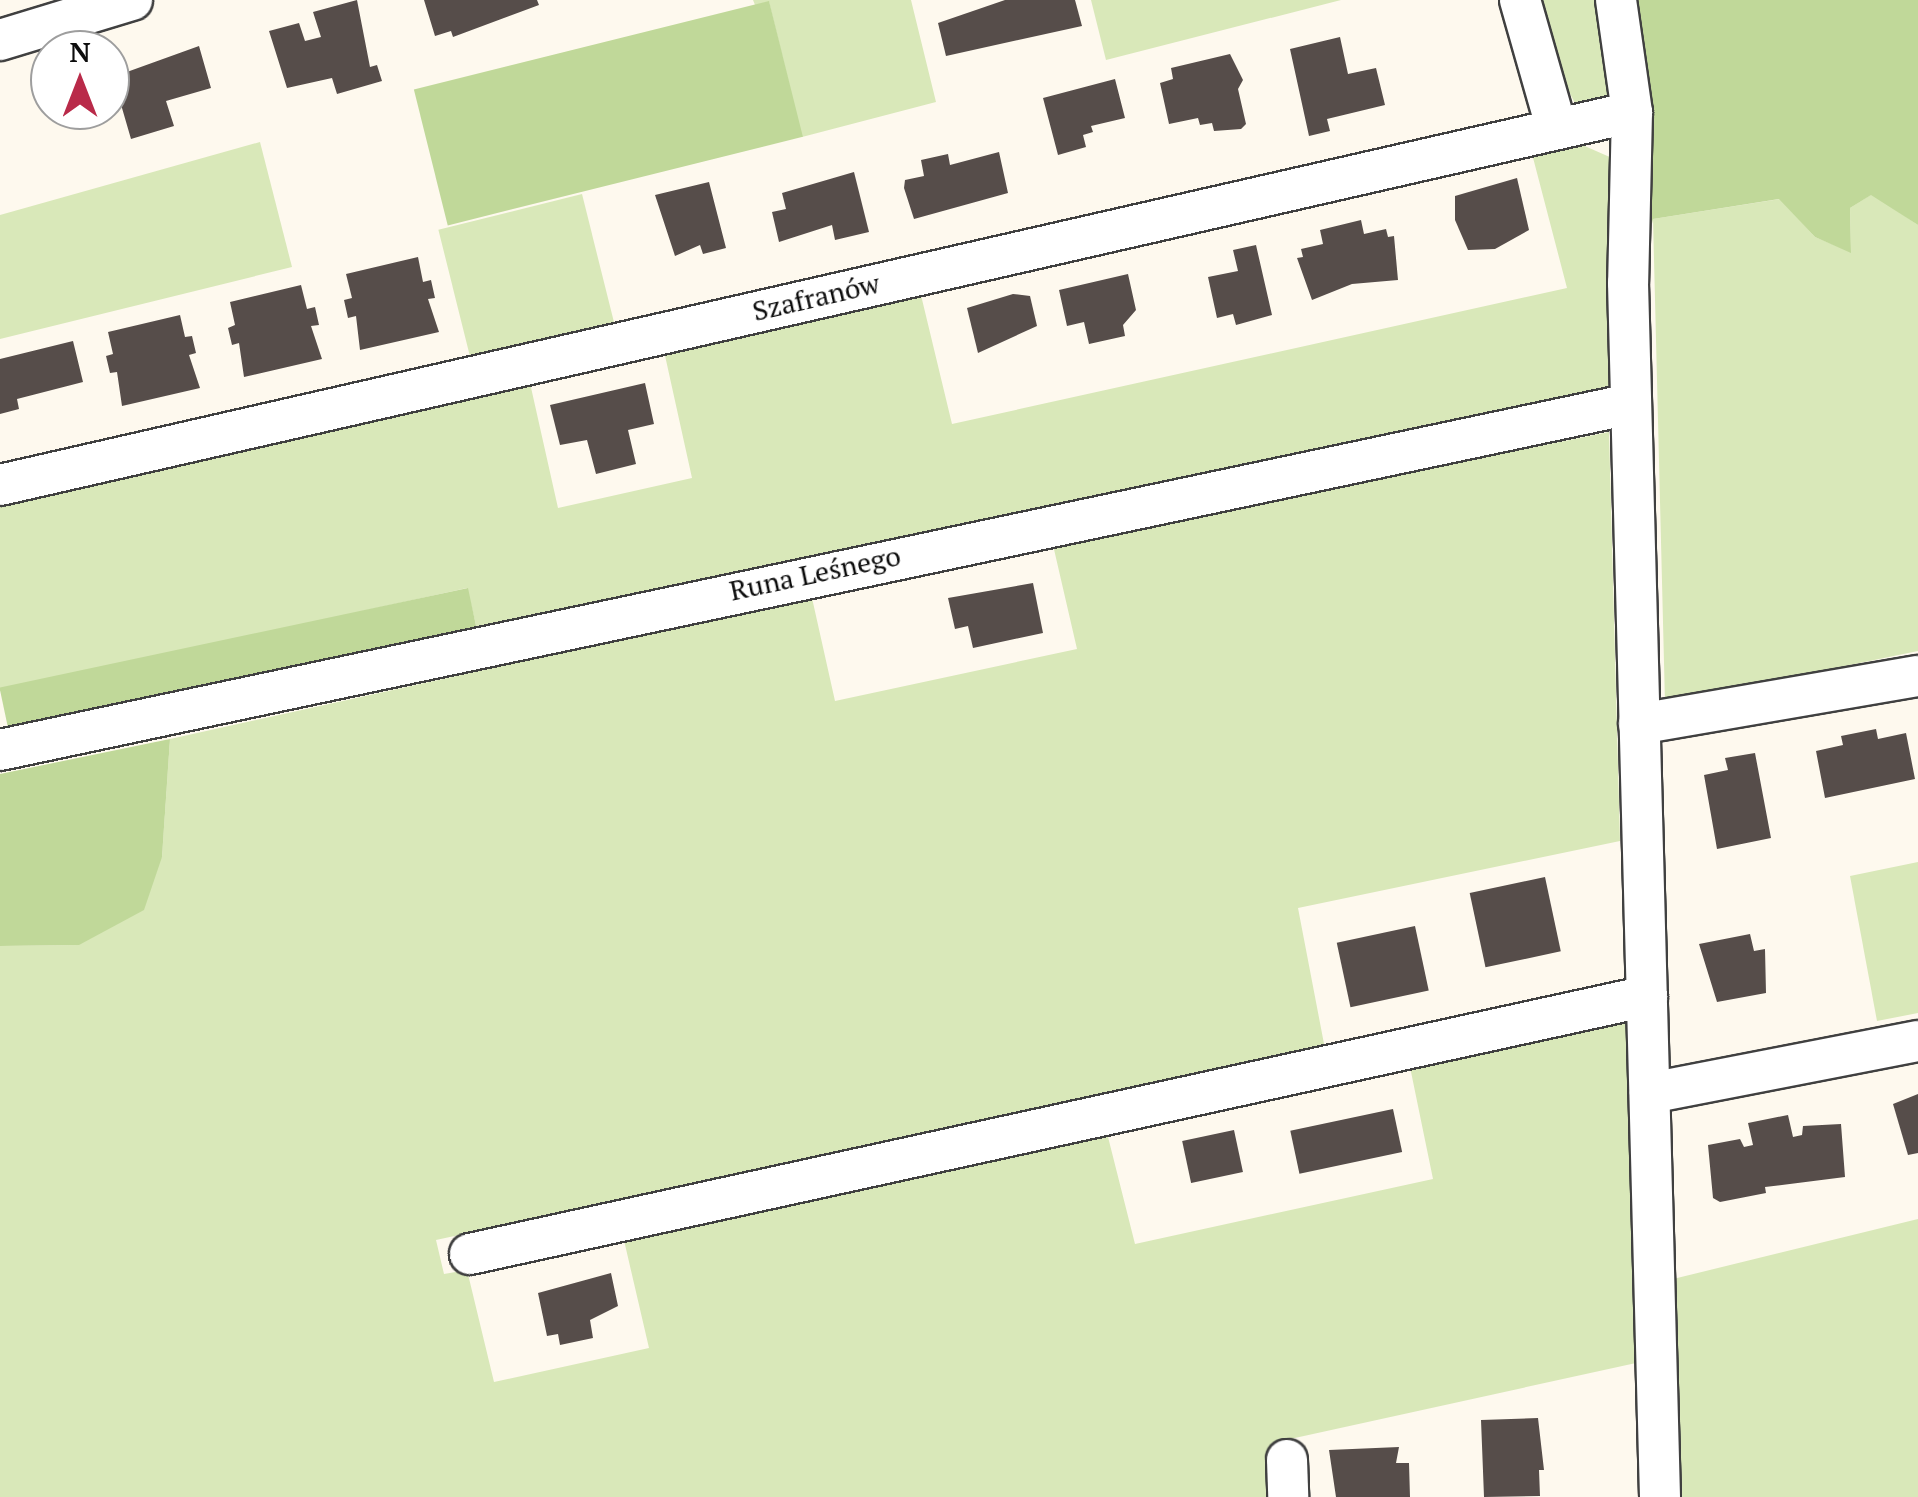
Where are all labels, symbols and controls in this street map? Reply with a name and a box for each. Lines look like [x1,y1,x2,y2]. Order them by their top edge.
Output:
north arrow [30,30,130,130]
text: N [69,33,91,70]
street label: Szafranów [749,266,883,328]
street label: Runa Leśnego [726,538,904,608]

